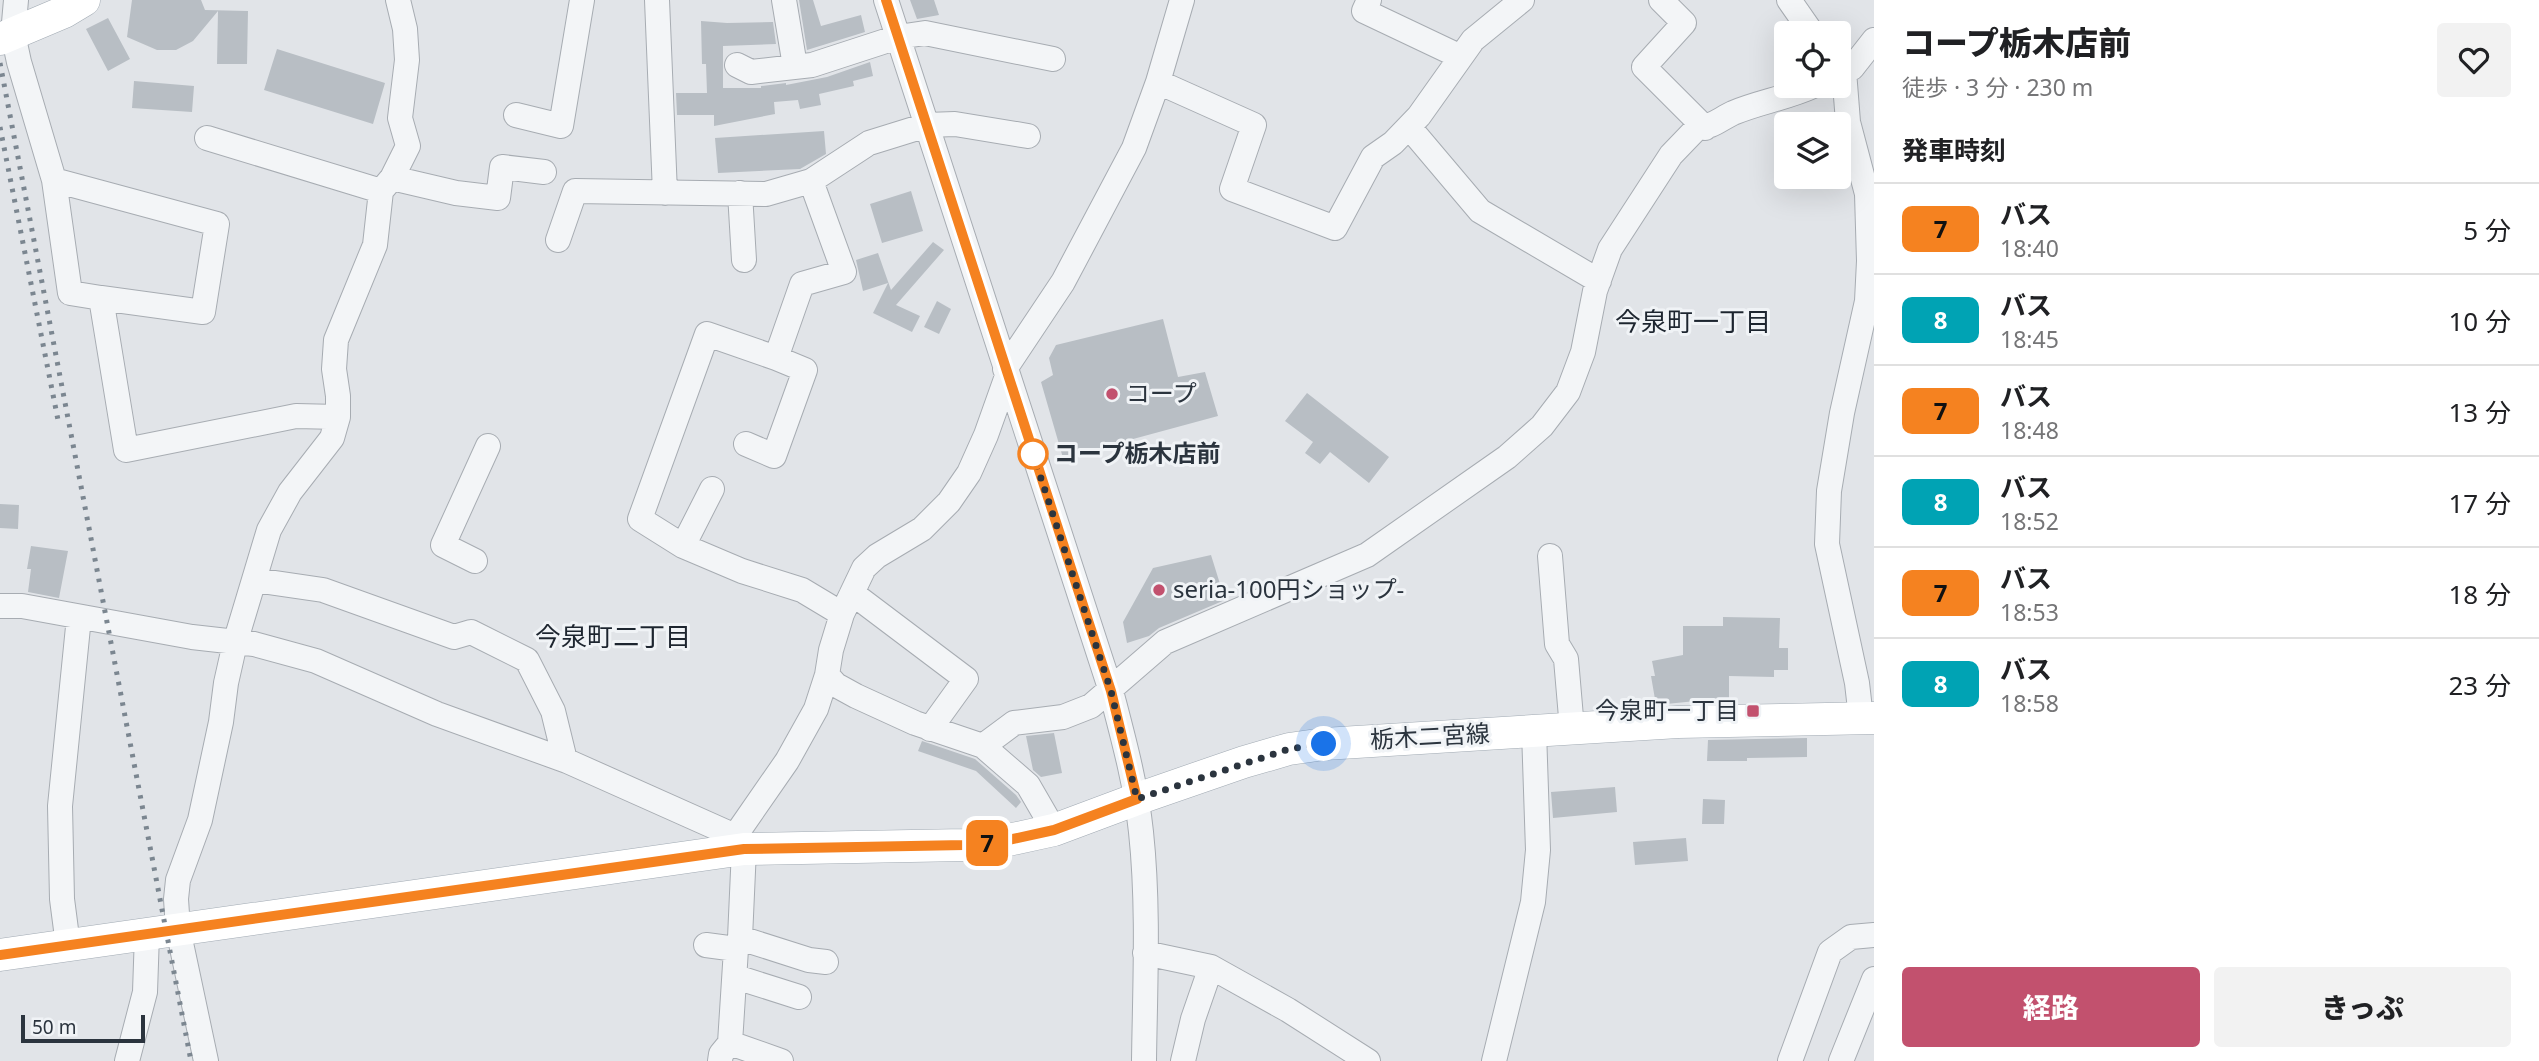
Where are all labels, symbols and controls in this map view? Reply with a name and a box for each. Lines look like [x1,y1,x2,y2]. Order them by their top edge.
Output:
text: コープ栃木店前 [1902,20,2131,65]
map controls [1774,21,1851,189]
button: locate [1774,21,1851,98]
button: heart [2437,23,2511,97]
text: 徒歩 · 3 分 · 230 m [1902,71,2093,103]
button: layers [1774,112,1851,189]
text: 発車時刻 [1902,132,2006,168]
text: バス [2000,196,2052,232]
text: 7 [1934,212,1947,245]
text: 5 分 [2463,212,2511,248]
text: 18:40 [2000,232,2059,264]
text: バス [2000,287,2052,323]
district label: 今泉町一丁目 [1615,303,1771,339]
text: 8 [1934,303,1947,336]
text: 10 分 [2448,303,2511,339]
text: 18:45 [2000,323,2059,355]
place label: コープ [1126,376,1197,409]
text: バス [2000,378,2052,414]
marker: コープ [1104,386,1120,402]
text: 7 [1934,394,1947,427]
text: 13 分 [2448,394,2511,430]
text: 18:48 [2000,414,2059,446]
place label: コープ栃木店前 [1054,436,1221,469]
marker: コープ栃木店前 [1018,439,1048,469]
text: バス [2000,469,2052,505]
text: 8 [1934,485,1947,518]
text: 17 分 [2448,485,2511,521]
text: 18:52 [2000,505,2059,537]
text: バス [2000,560,2052,596]
place label: seria-100円ショップ- [1173,572,1404,605]
text: 7 [1934,576,1947,609]
text: 18 分 [2448,576,2511,612]
marker: seria-100円ショップ- [1151,582,1167,598]
text: 18:53 [2000,596,2059,628]
district label: 今泉町二丁目 [535,618,691,654]
text: バス [2000,651,2052,687]
text: 8 [1934,667,1947,700]
text: 23 分 [2448,667,2511,703]
text: 18:58 [2000,687,2059,719]
place label: 今泉町一丁目 [1595,693,1739,726]
marker: 今泉町一丁目 [1745,703,1761,719]
street label: 栃木二宮線 [1369,716,1491,755]
your location [1306,726,1341,761]
line badge: 7 [964,820,1010,866]
text: 7 [980,826,994,859]
button: 経路 [1902,967,2200,1047]
button: きっぷ [2214,967,2511,1047]
scale bar [21,1012,145,1044]
text: 50 m [32,1014,76,1040]

